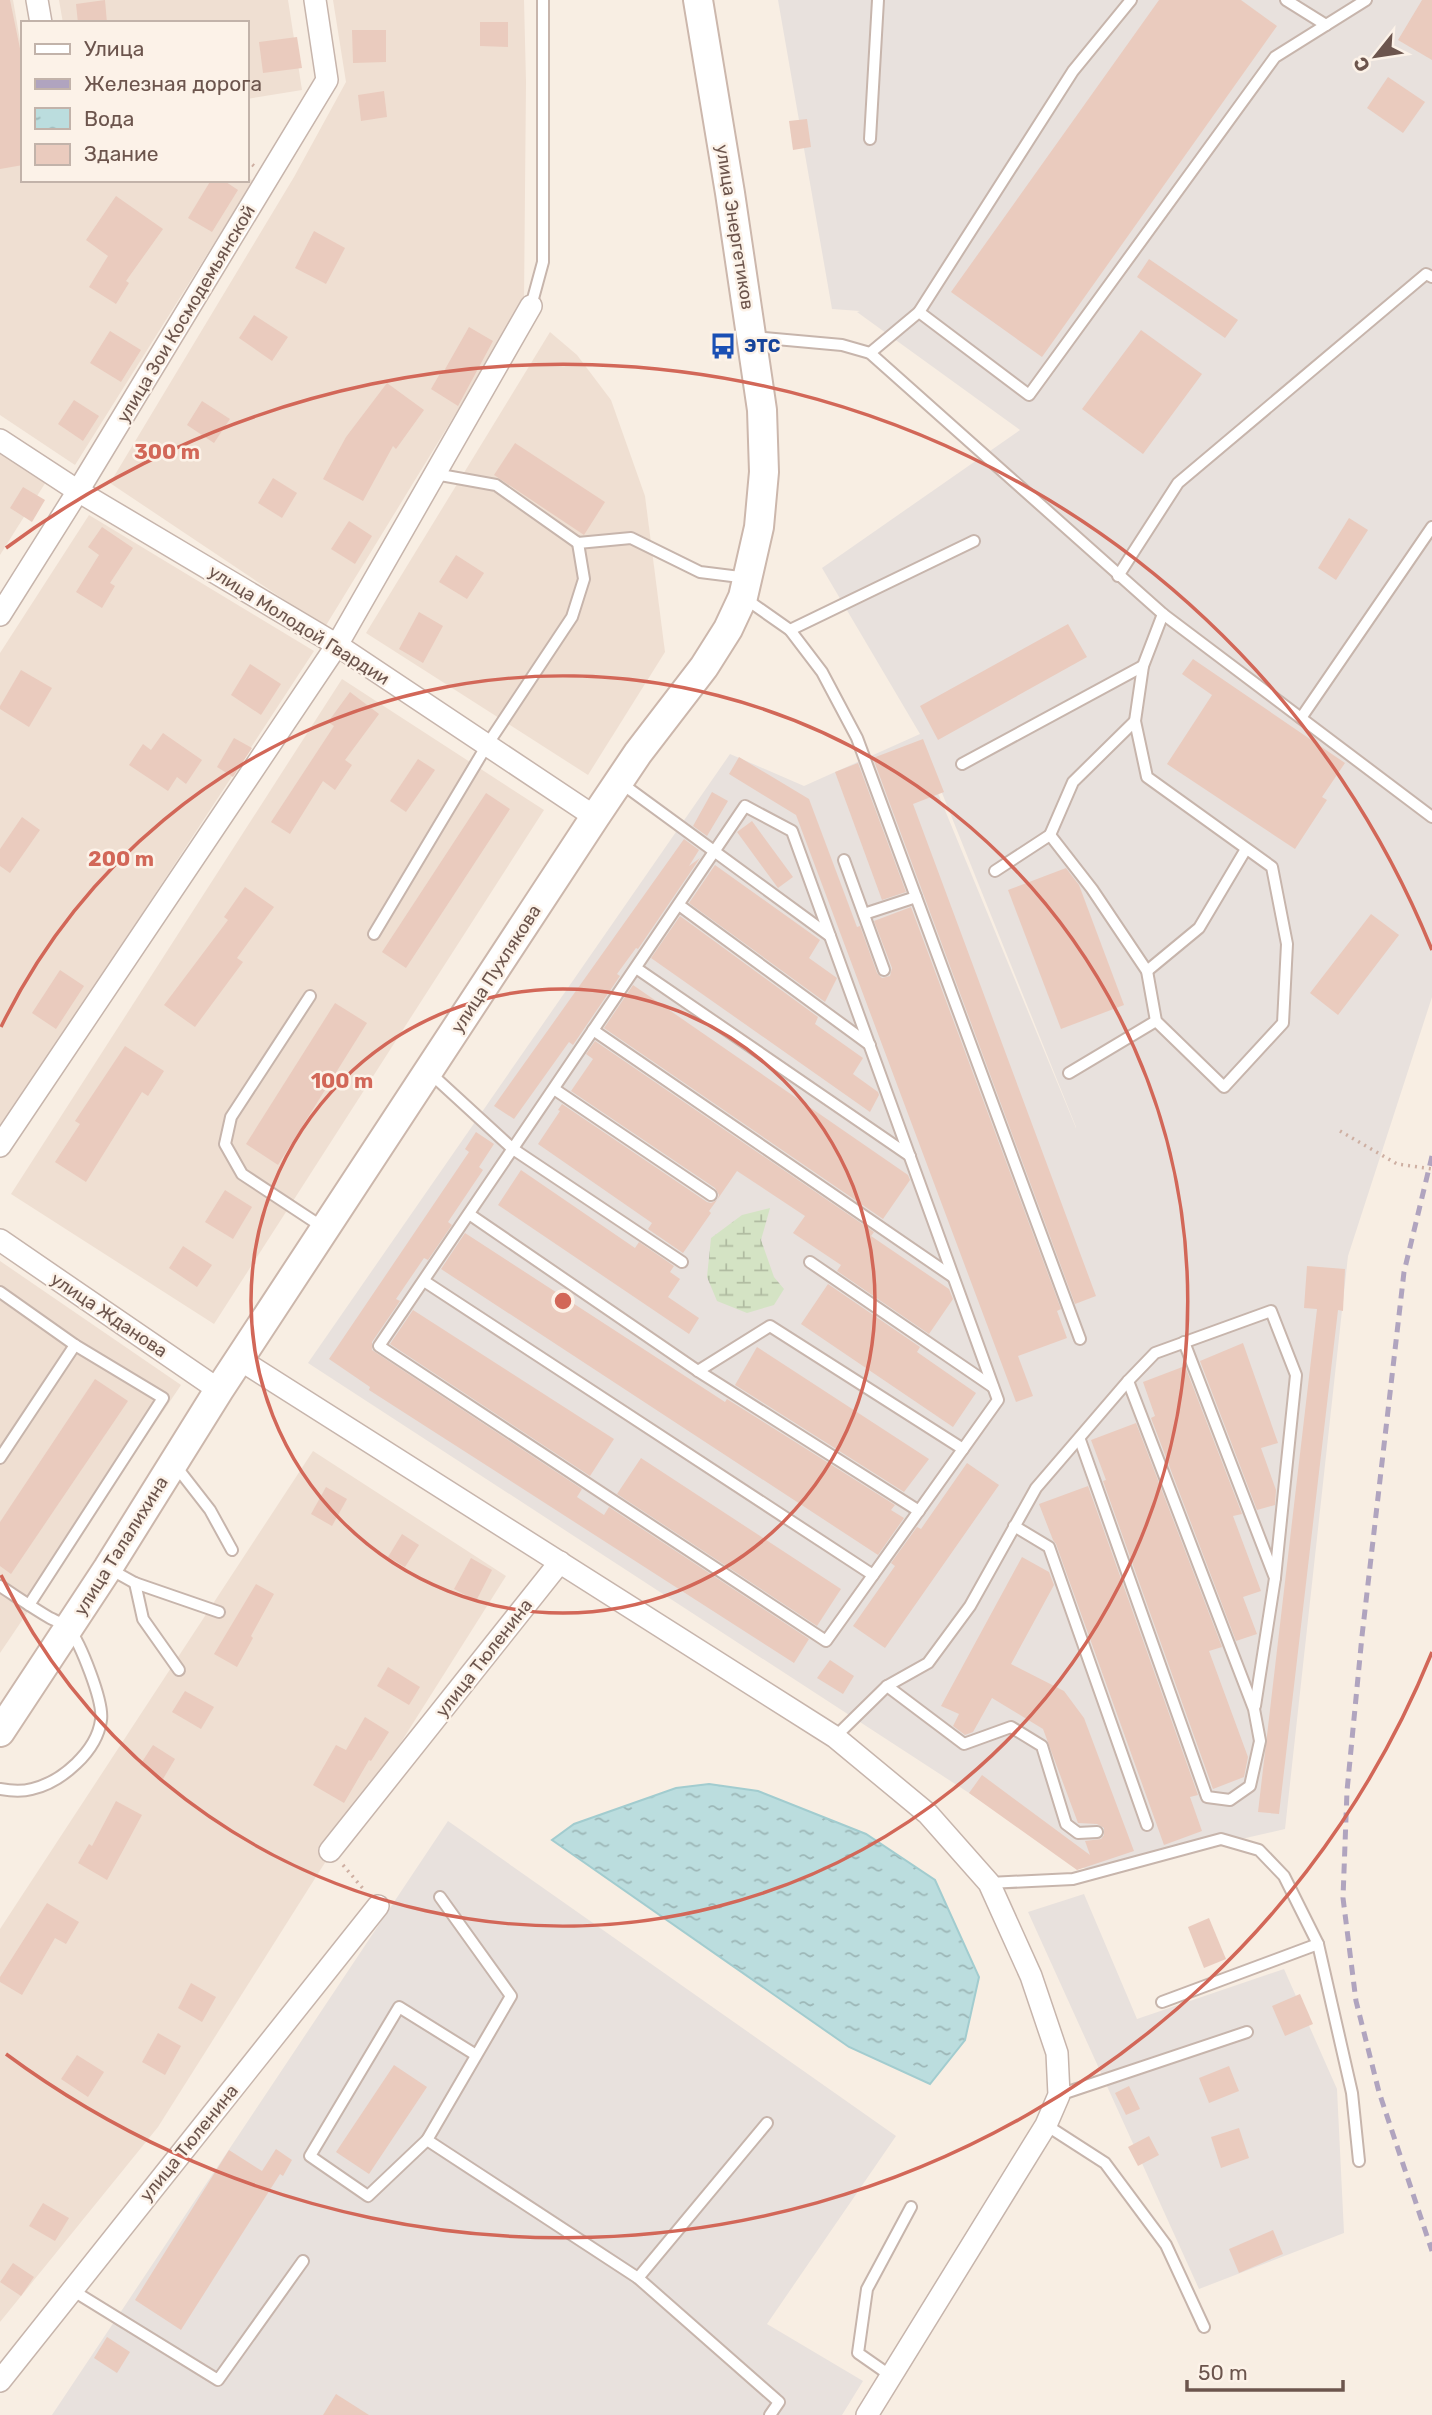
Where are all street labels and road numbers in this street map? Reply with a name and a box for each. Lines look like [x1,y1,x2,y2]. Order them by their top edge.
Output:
street label: улица Энергетиков [711,143,759,311]
street label: улица Зои Космодемьянской [112,201,260,427]
street label: улица Молодой Гвардии [204,560,394,690]
street label: улица Пухлякова [446,901,546,1037]
street label: улица Жданова [46,1268,172,1362]
street label: улица Талалихина [69,1472,173,1620]
street label: улица Тюленина [431,1594,537,1722]
street label: улица Тюленина [135,2080,243,2206]

